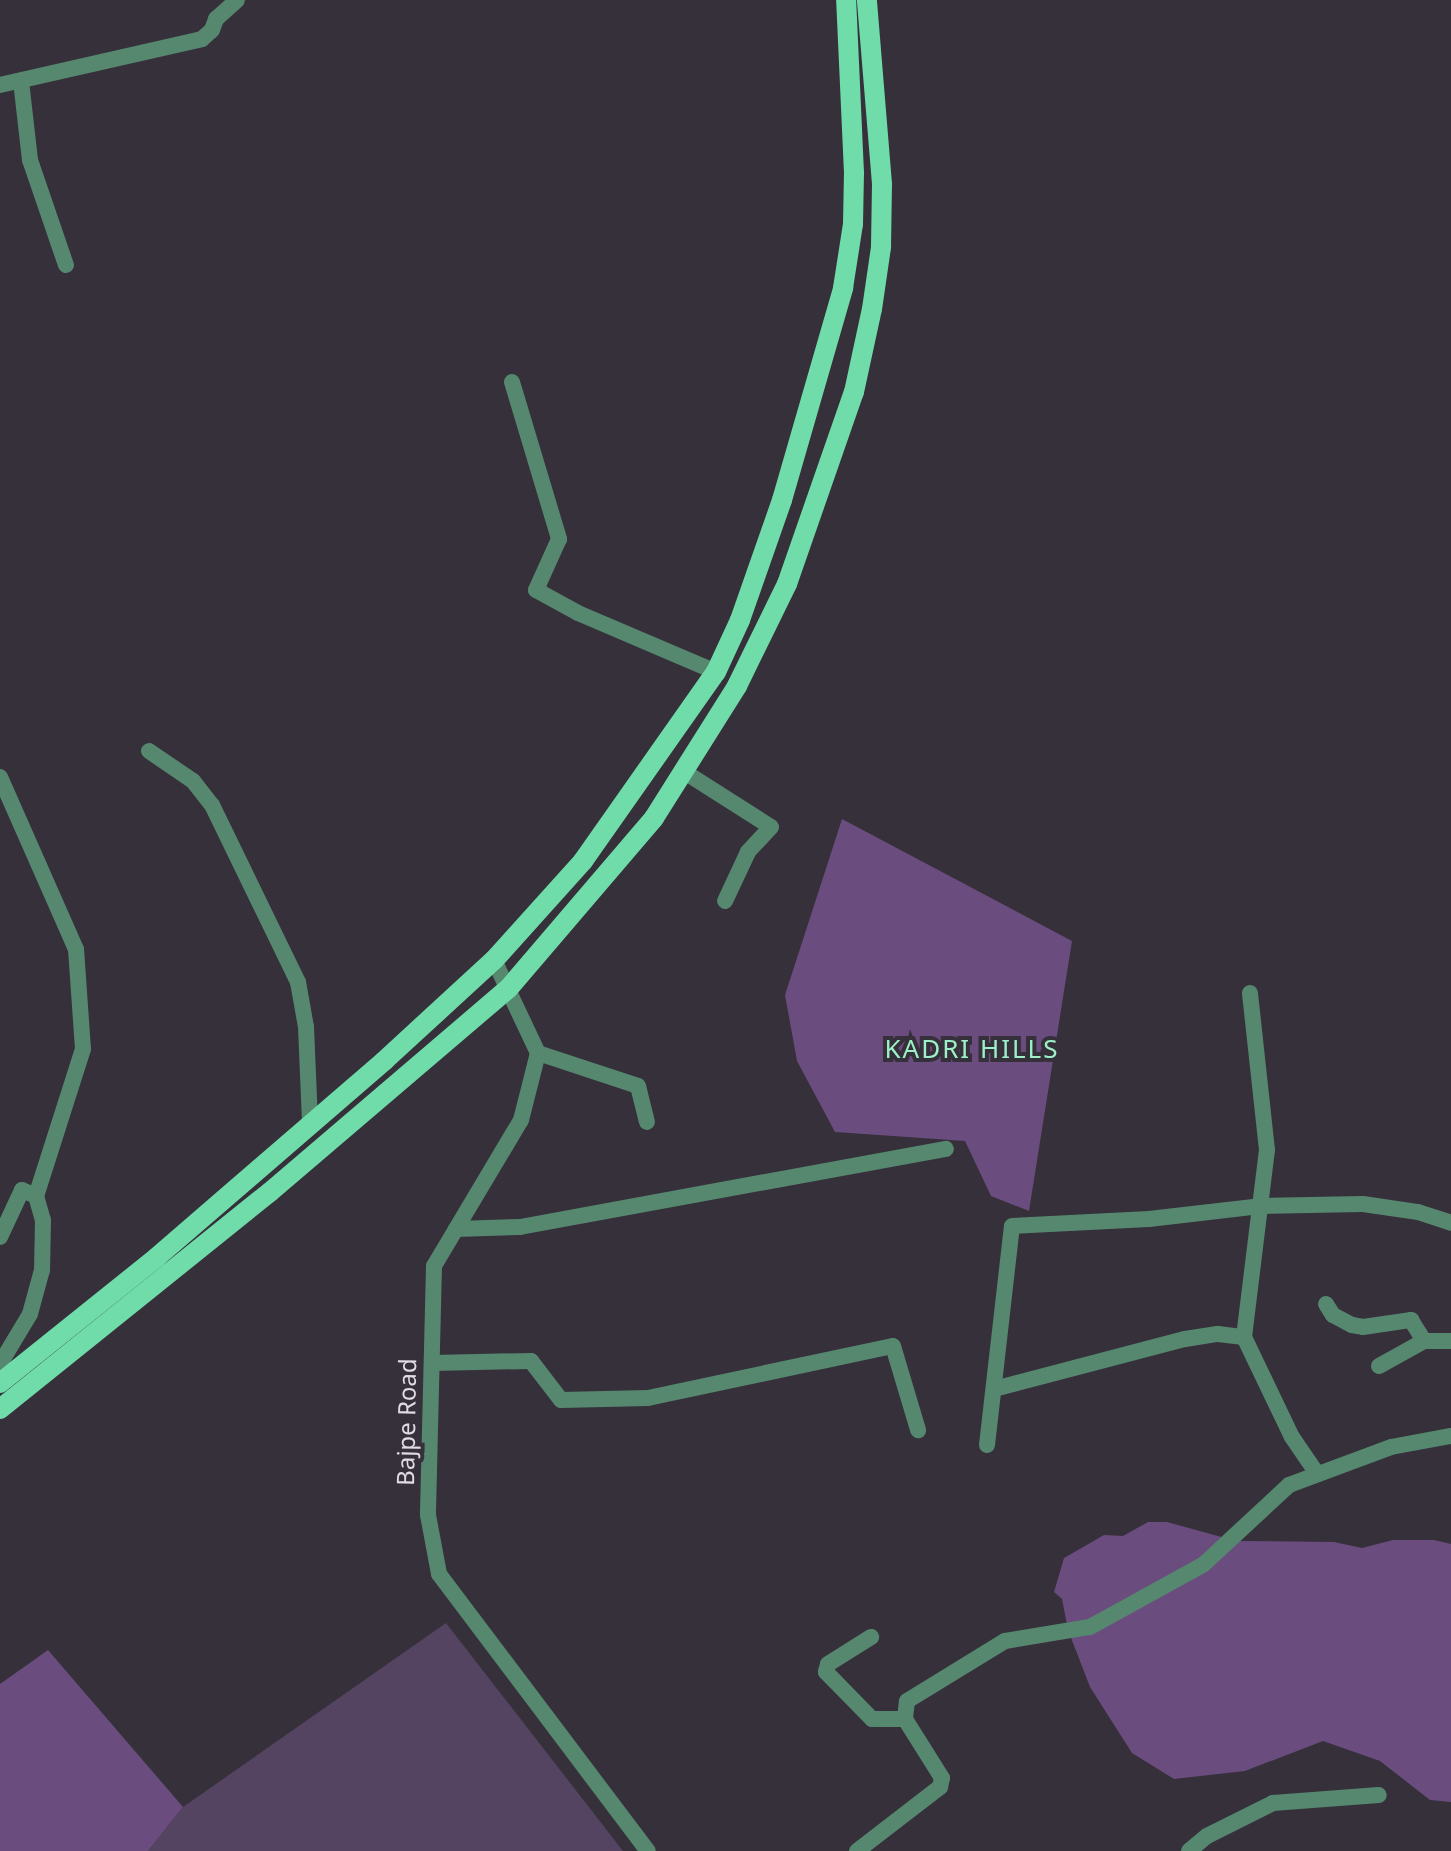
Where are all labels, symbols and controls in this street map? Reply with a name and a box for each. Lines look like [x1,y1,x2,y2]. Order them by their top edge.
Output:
district label: KADRI HILLS [884,1033,1060,1065]
street label: Bajpe Road [390,1358,422,1486]

